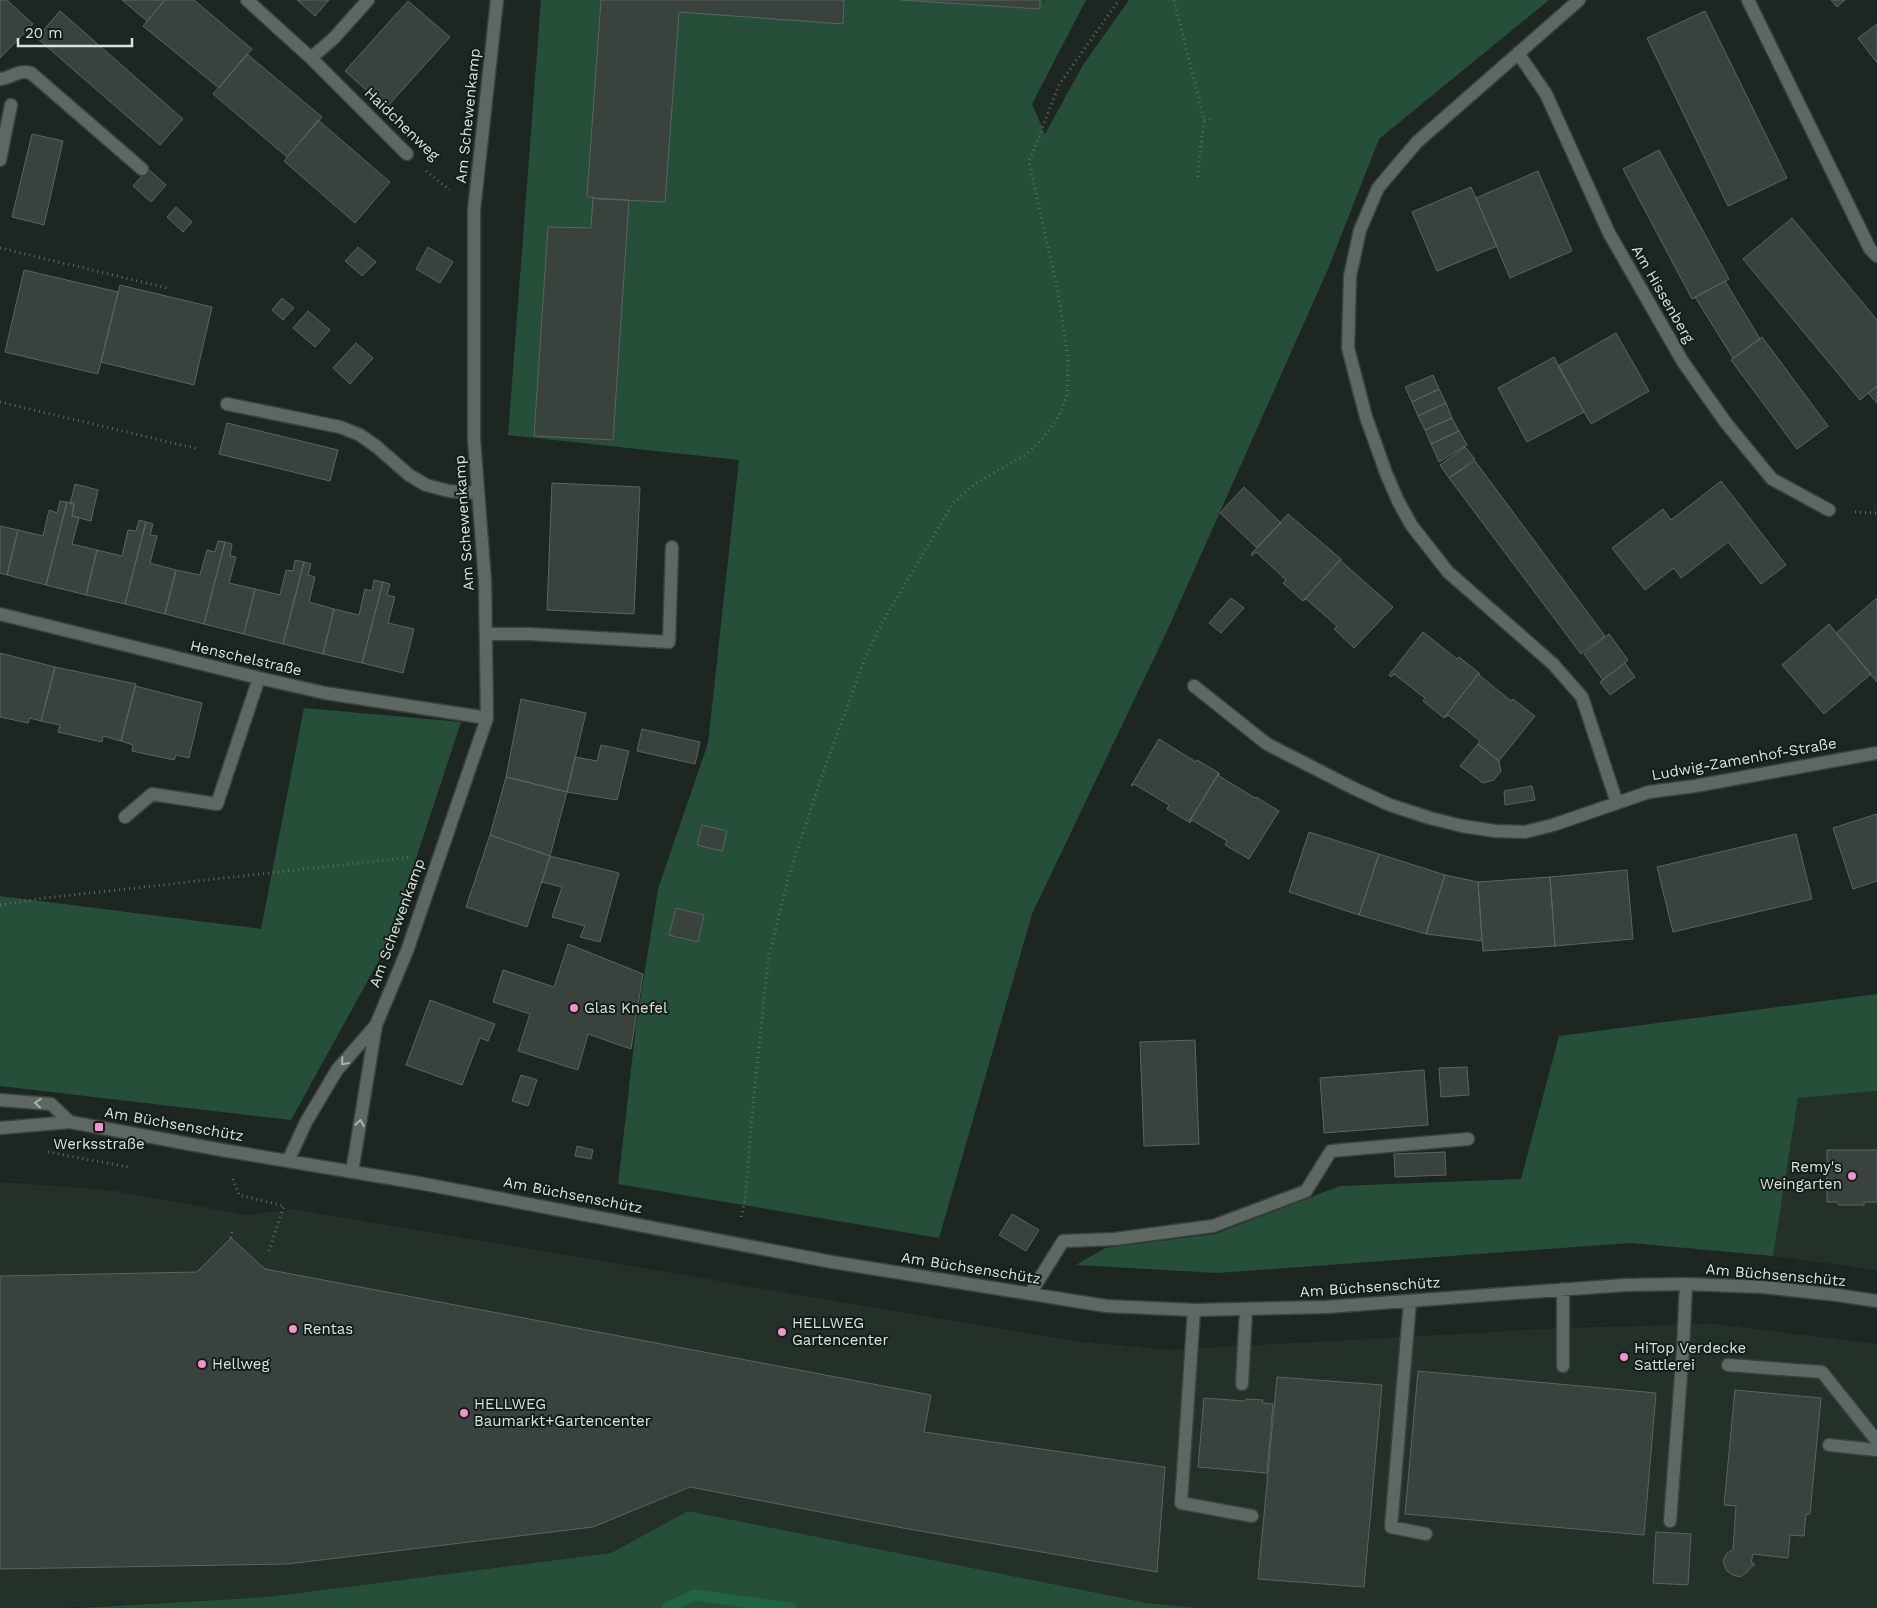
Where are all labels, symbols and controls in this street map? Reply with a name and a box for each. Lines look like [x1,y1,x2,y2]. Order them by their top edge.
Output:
scale bar [18,15,131,47]
text: 20 m [25,24,63,42]
street label: Am Schewenkamp [452,47,484,185]
street label: Haidchenweg [361,84,443,164]
street label: Am Hissenberg [1628,242,1698,346]
street label: Am Schewenkamp [450,455,478,591]
street label: Henschelstraße [188,636,304,680]
street label: Ludwig-Zamenhof-Straße [1650,734,1838,784]
street label: Am Schewenkamp [365,856,429,990]
place label: Glas Knefel [584,999,668,1017]
marker: Glas Knefel [568,1002,580,1014]
one-way arrow [341,1056,350,1065]
one-way arrow [34,1098,42,1109]
street label: Am Büchsenschütz [103,1103,245,1145]
one-way arrow [354,1119,364,1128]
marker: Werksstraße [93,1121,105,1133]
place label: Werksstraße [53,1135,145,1153]
place label: Remy's Weingarten [1760,1158,1842,1193]
marker: Remy's Weingarten [1846,1170,1858,1182]
street label: Am Büchsenschütz [502,1173,644,1217]
street label: Am Büchsenschütz [900,1248,1042,1288]
street label: Am Büchsenschütz [1705,1260,1847,1290]
street label: Am Büchsenschütz [1299,1273,1441,1301]
place label: HELLWEG Gartencenter [792,1314,889,1349]
place label: Rentas [303,1320,353,1338]
marker: Rentas [287,1323,299,1335]
marker: HELLWEG Gartencenter [776,1326,788,1338]
place label: HiTop Verdecke Sattlerei [1634,1339,1746,1374]
marker: HiTop Verdecke Sattlerei [1618,1351,1630,1363]
place label: Hellweg [212,1355,269,1373]
marker: Hellweg [196,1358,208,1370]
place label: HELLWEG Baumarkt+Gartencenter [474,1395,651,1430]
marker: HELLWEG Baumarkt+Gartencenter [458,1407,470,1419]

